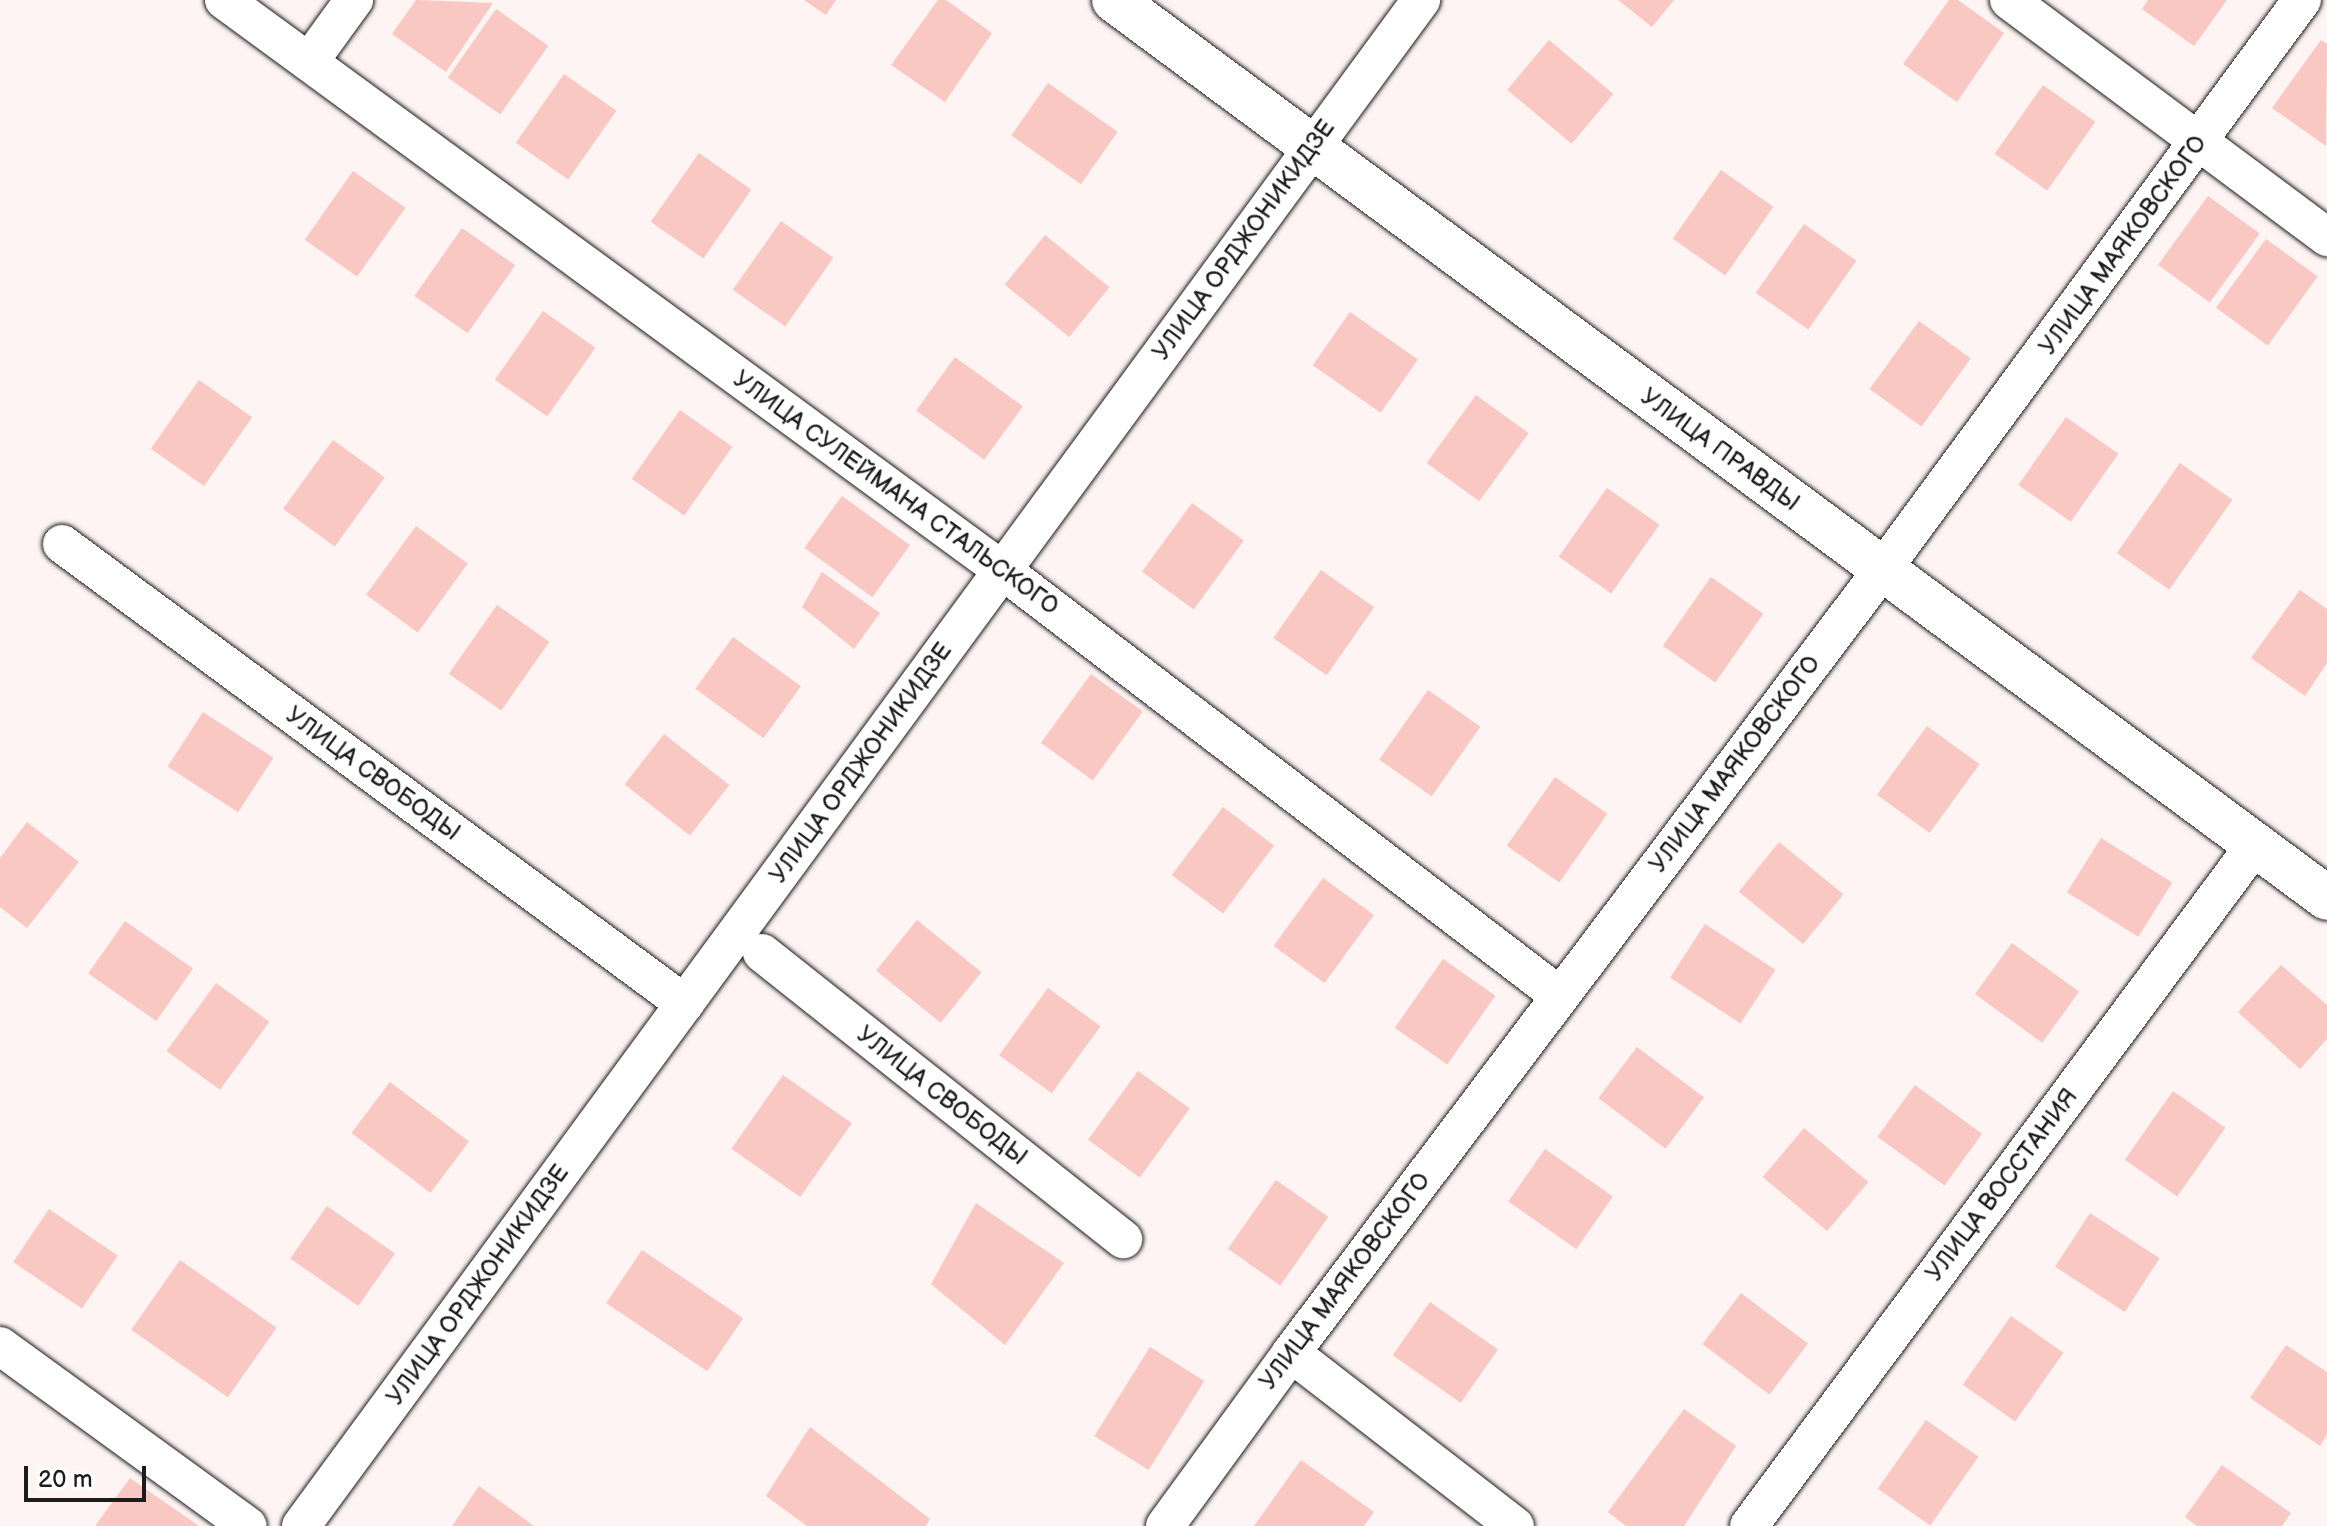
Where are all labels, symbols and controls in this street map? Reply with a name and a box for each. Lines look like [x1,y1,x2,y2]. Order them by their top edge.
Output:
street label: УЛИЦА ОРДЖОНИКИДЗЕ [1147,114,1341,366]
street label: УЛИЦА МАЯКОВСКОГО [2034,129,2212,361]
street label: УЛИЦА СУЛЕЙМАНА СТАЛЬСКОГО [727,365,1065,621]
street label: УЛИЦА ПРАВДЫ [1635,383,1805,517]
street label: УЛИЦА ОРДЖОНИКИДЗЕ [764,637,958,889]
street label: УЛИЦА МАЯКОВСКОГО [1644,650,1826,878]
street label: УЛИЦА СВОБОДЫ [280,701,466,847]
street label: УЛИЦА СВОБОДЫ [851,1020,1033,1172]
street label: УЛИЦА ВОССТАНИЯ [1920,1083,2084,1287]
street label: УЛИЦА ОРДЖОНИКИДЗЕ [381,1159,575,1411]
street label: УЛИЦА МАЯКОВСКОГО [1254,1167,1436,1395]
scale bar [28,1450,150,1500]
text: 20 m [38,1465,93,1494]

